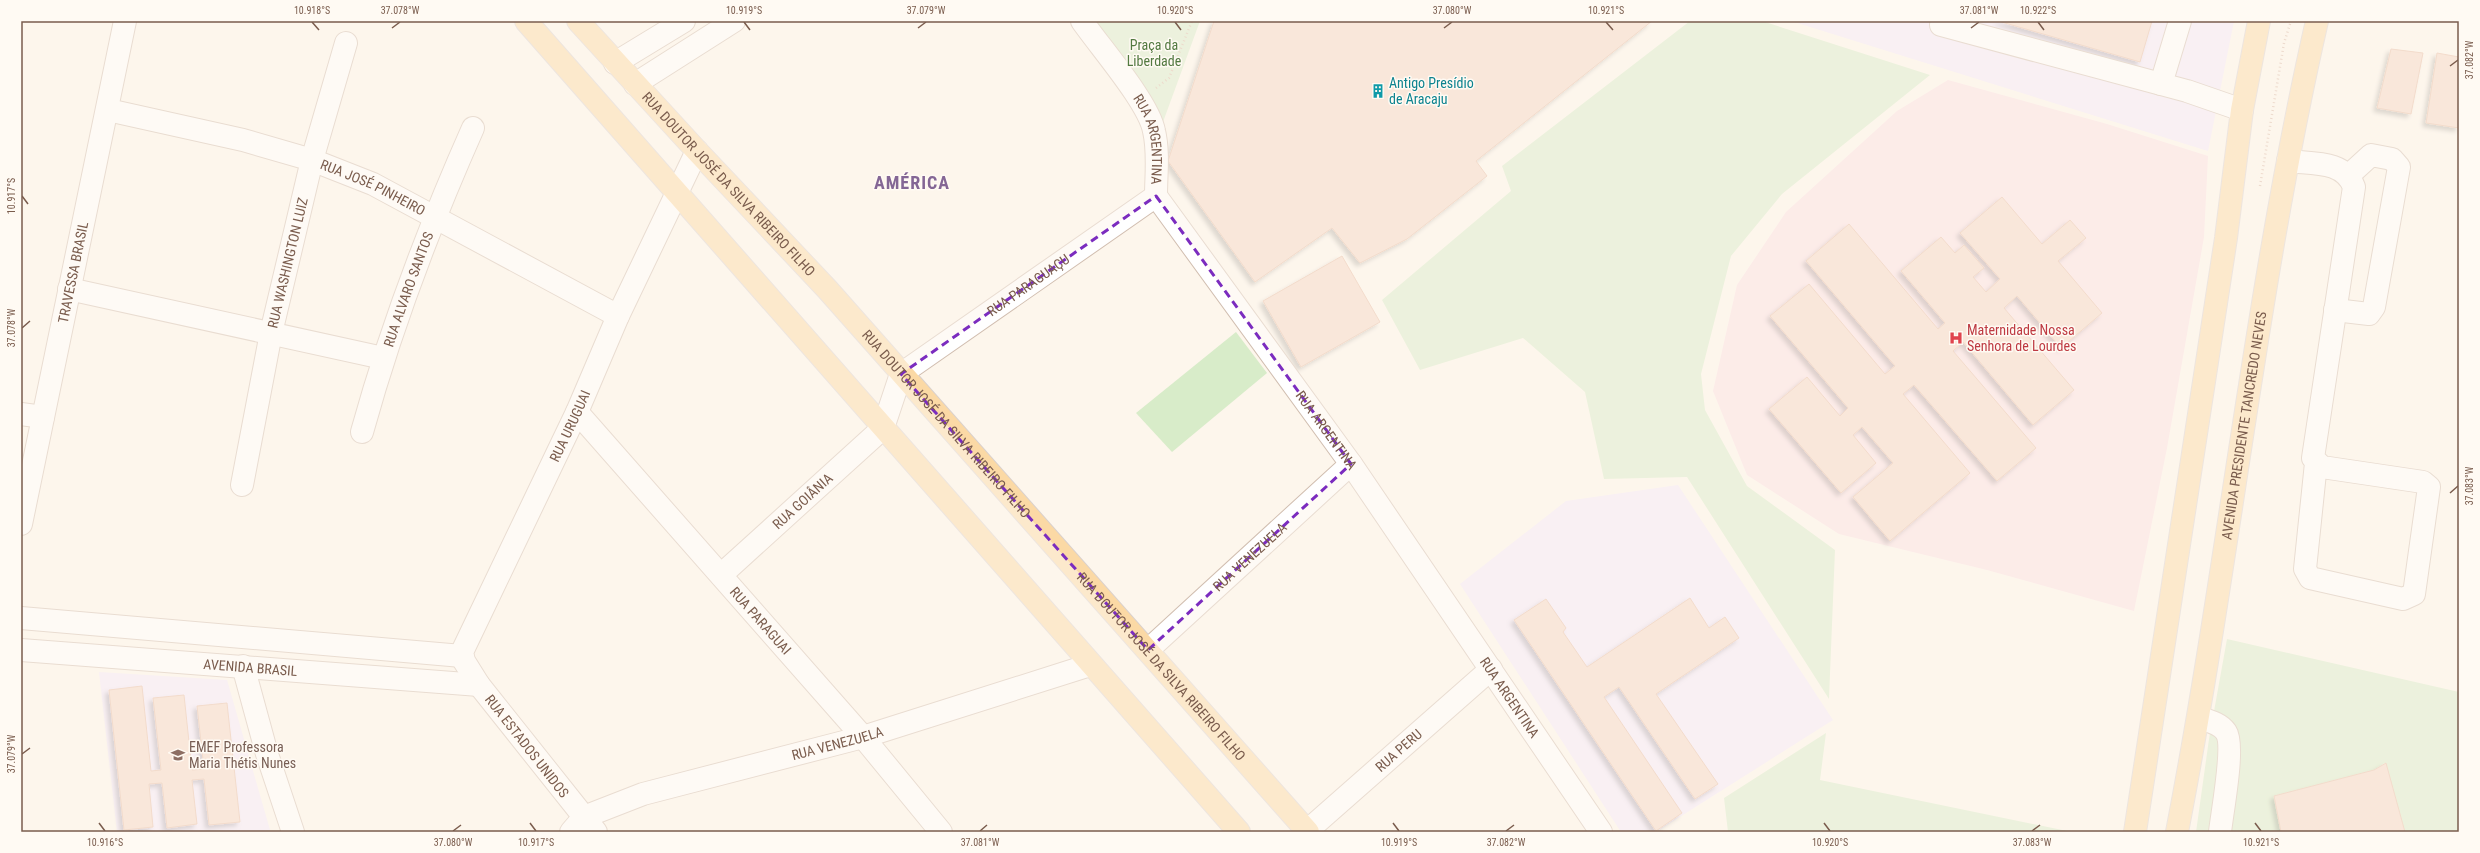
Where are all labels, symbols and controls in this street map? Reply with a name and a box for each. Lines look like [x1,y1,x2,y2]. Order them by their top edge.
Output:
text: 10.918°S [294,5,330,16]
text: 37.078°W [381,5,420,16]
text: 10.919°S [726,5,762,16]
text: 37.079°W [907,5,946,16]
text: 10.920°S [1157,5,1193,16]
text: 37.080°W [1433,5,1472,16]
text: 10.921°S [1588,5,1624,16]
text: 37.081°W [1960,5,1999,16]
text: 10.922°S [2020,5,2056,16]
park label: Praça da Liberdade [1127,37,1182,69]
text: 37.082°W [2464,40,2475,79]
place label: Antigo Presídio de Aracaju [1389,75,1474,107]
building icon: Antigo Presídio de Aracaju [1370,83,1386,99]
street label: RUA DOUTOR JOSÉ DA SILVA RIBEIRO FILHO [639,89,818,279]
street label: RUA ARGENTINA [1130,91,1165,185]
street label: RUA JOSÉ PINHEIRO [318,156,428,219]
district label: AMÉRICA [874,172,950,193]
text: 10.917°S [6,178,17,214]
street label: RUA WASHINGTON LUIZ [264,196,311,330]
street label: TRAVESSA BRASIL [55,220,91,325]
street label: RUA ALVARO SANTOS [380,230,437,349]
street label: RUA PARAGUAÇU [984,251,1073,319]
text: 37.078°W [6,308,17,347]
street label: AVENIDA PRESIDENTE TANCREDO NEVES [2218,310,2270,541]
place label: Maternidade Nossa Senhora de Lourdes [1967,322,2077,354]
street label: RUA DOUTOR JOSÉ DA SILVA RIBEIRO FILHO [859,327,1034,521]
hospital icon: Maternidade Nossa Senhora de Lourdes [1948,330,1964,346]
street label: RUA URUGUAI [546,388,593,464]
street label: RUA ARGENTINA [1292,388,1360,473]
text: 37.083°W [2464,466,2475,505]
street label: RUA GOIÂNIA [769,470,836,532]
street label: RUA VENEZUELA [1210,519,1290,594]
street label: RUA DOUTOR JOSÉ DA SILVA RIBEIRO FILHO [1074,569,1249,764]
street label: RUA PARAGUAI [727,584,795,658]
street label: RUA ARGENTINA [1477,654,1542,741]
street label: AVENIDA BRASIL [203,656,298,679]
street label: RUA ESTADOS UNIDOS [482,691,572,801]
street label: RUA VENEZUELA [790,723,885,763]
street label: RUA PERU [1372,726,1425,775]
text: 37.079°W [6,734,17,773]
place label: EMEF Professora Maria Thétis Nunes [189,739,296,771]
school or university icon: EMEF Professora Maria Thétis Nunes [170,747,186,763]
text: 10.916°S [87,837,123,848]
text: 37.080°W [434,837,473,848]
text: 10.917°S [518,837,554,848]
text: 37.081°W [961,837,1000,848]
text: 10.919°S [1381,837,1417,848]
text: 37.082°W [1487,837,1526,848]
text: 10.920°S [1812,837,1848,848]
text: 37.083°W [2013,837,2052,848]
text: 10.921°S [2243,837,2279,848]

